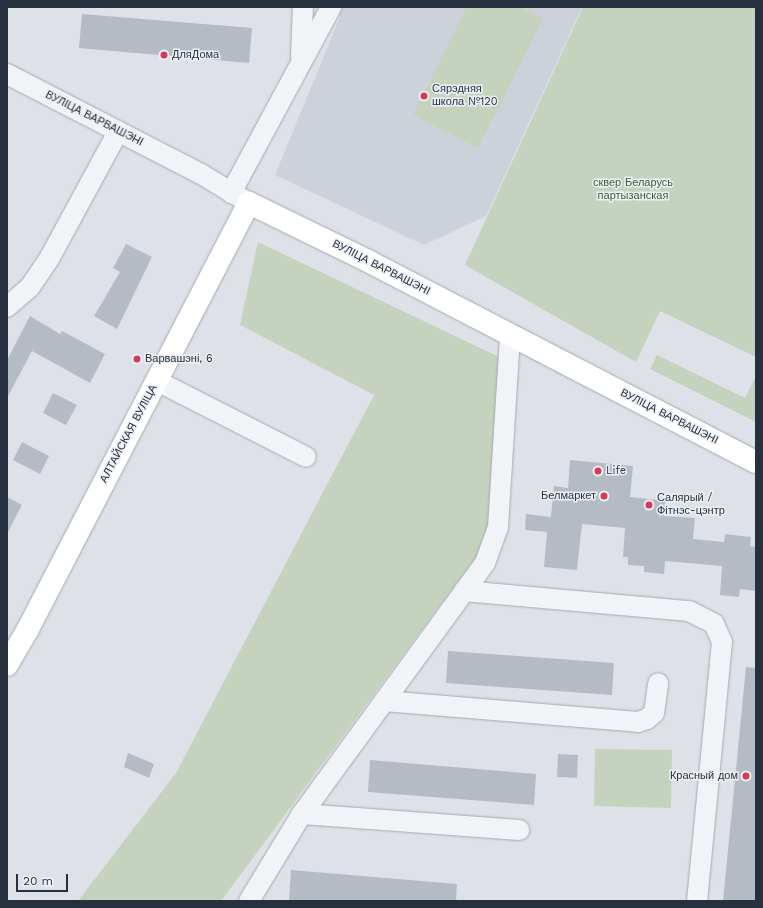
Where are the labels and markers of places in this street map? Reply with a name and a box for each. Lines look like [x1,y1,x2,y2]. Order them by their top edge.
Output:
place label: ДляДома [172,48,219,62]
marker: ДляДома [159,50,169,60]
place label: Сярэдняя школа №120 [432,83,498,109]
marker: Сярэдняя школа №120 [419,91,429,101]
place label: Варвашэні, 6 [145,352,213,366]
marker: Варвашэні, 6 [132,354,142,364]
place label: Life [606,464,626,478]
marker: Life [593,466,603,476]
place label: Белмаркет [541,489,596,503]
marker: Белмаркет [599,491,609,501]
place label: Салярый / Фітнэс-цэнтр [657,492,725,518]
marker: Салярый / Фітнэс-цэнтр [644,500,654,510]
place label: Красный дом [670,769,738,783]
marker: Красный дом [741,771,751,781]

